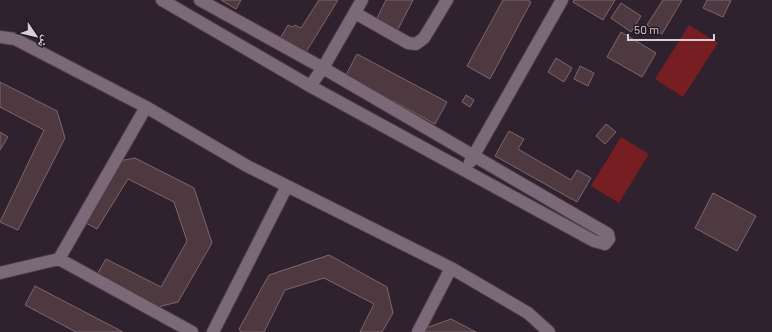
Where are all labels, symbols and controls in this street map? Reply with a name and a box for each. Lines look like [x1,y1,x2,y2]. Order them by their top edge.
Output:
north arrow [16,16,56,56]
scale bar [628,16,714,42]
text: 50 m [634,22,659,36]
text: ش [34,32,53,51]

